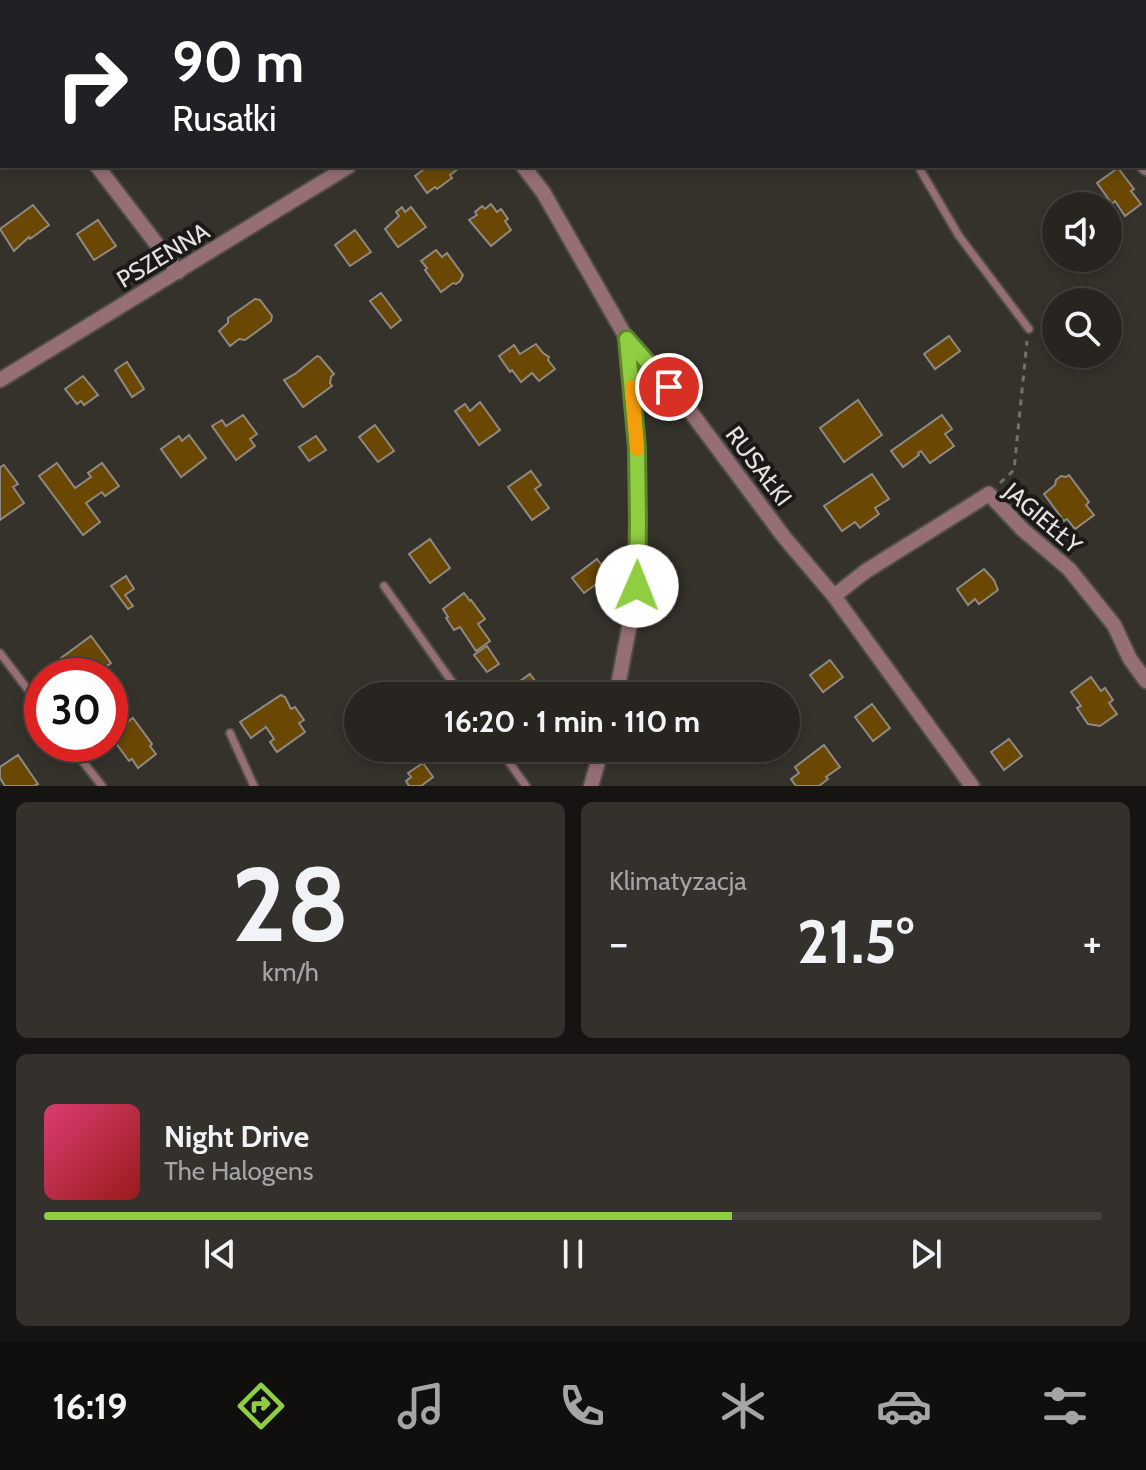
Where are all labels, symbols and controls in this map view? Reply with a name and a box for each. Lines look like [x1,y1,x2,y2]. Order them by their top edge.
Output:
text: 90 m [172,28,304,96]
icon: right [40,32,144,136]
text: Rusałki [172,96,277,140]
map controls [1042,192,1122,368]
button: sound [1042,192,1122,272]
street label: PSZENNA [111,216,215,294]
button: search [1042,288,1122,368]
pin [635,353,703,421]
icon: arrive [647,365,691,409]
street label: RUSAŁKI [720,420,798,512]
street label: JAGIEŁŁY [997,476,1088,560]
position arrow [595,544,679,628]
speed limit sign: 30 [24,658,128,762]
text: 16:20 · 1 min · 110 m [444,703,700,740]
text: 28 [232,841,349,967]
text: Klimatyzacja [609,865,747,897]
text: 21.5° [797,905,914,978]
text: − [609,916,628,969]
text: + [1083,916,1102,969]
text: km/h [262,956,319,988]
text: Night Drive [164,1118,309,1155]
text: The Halogens [164,1155,313,1187]
icon: previous [198,1232,242,1276]
icon: pause [551,1232,595,1276]
icon: next [904,1232,948,1276]
icon: directions [233,1378,289,1434]
icon: music [393,1378,449,1434]
icon: phone [554,1378,610,1434]
icon: climate [715,1378,771,1434]
icon: car [876,1378,932,1434]
icon: filters [1037,1378,1093,1434]
text: 16:19 [52,1384,128,1428]

